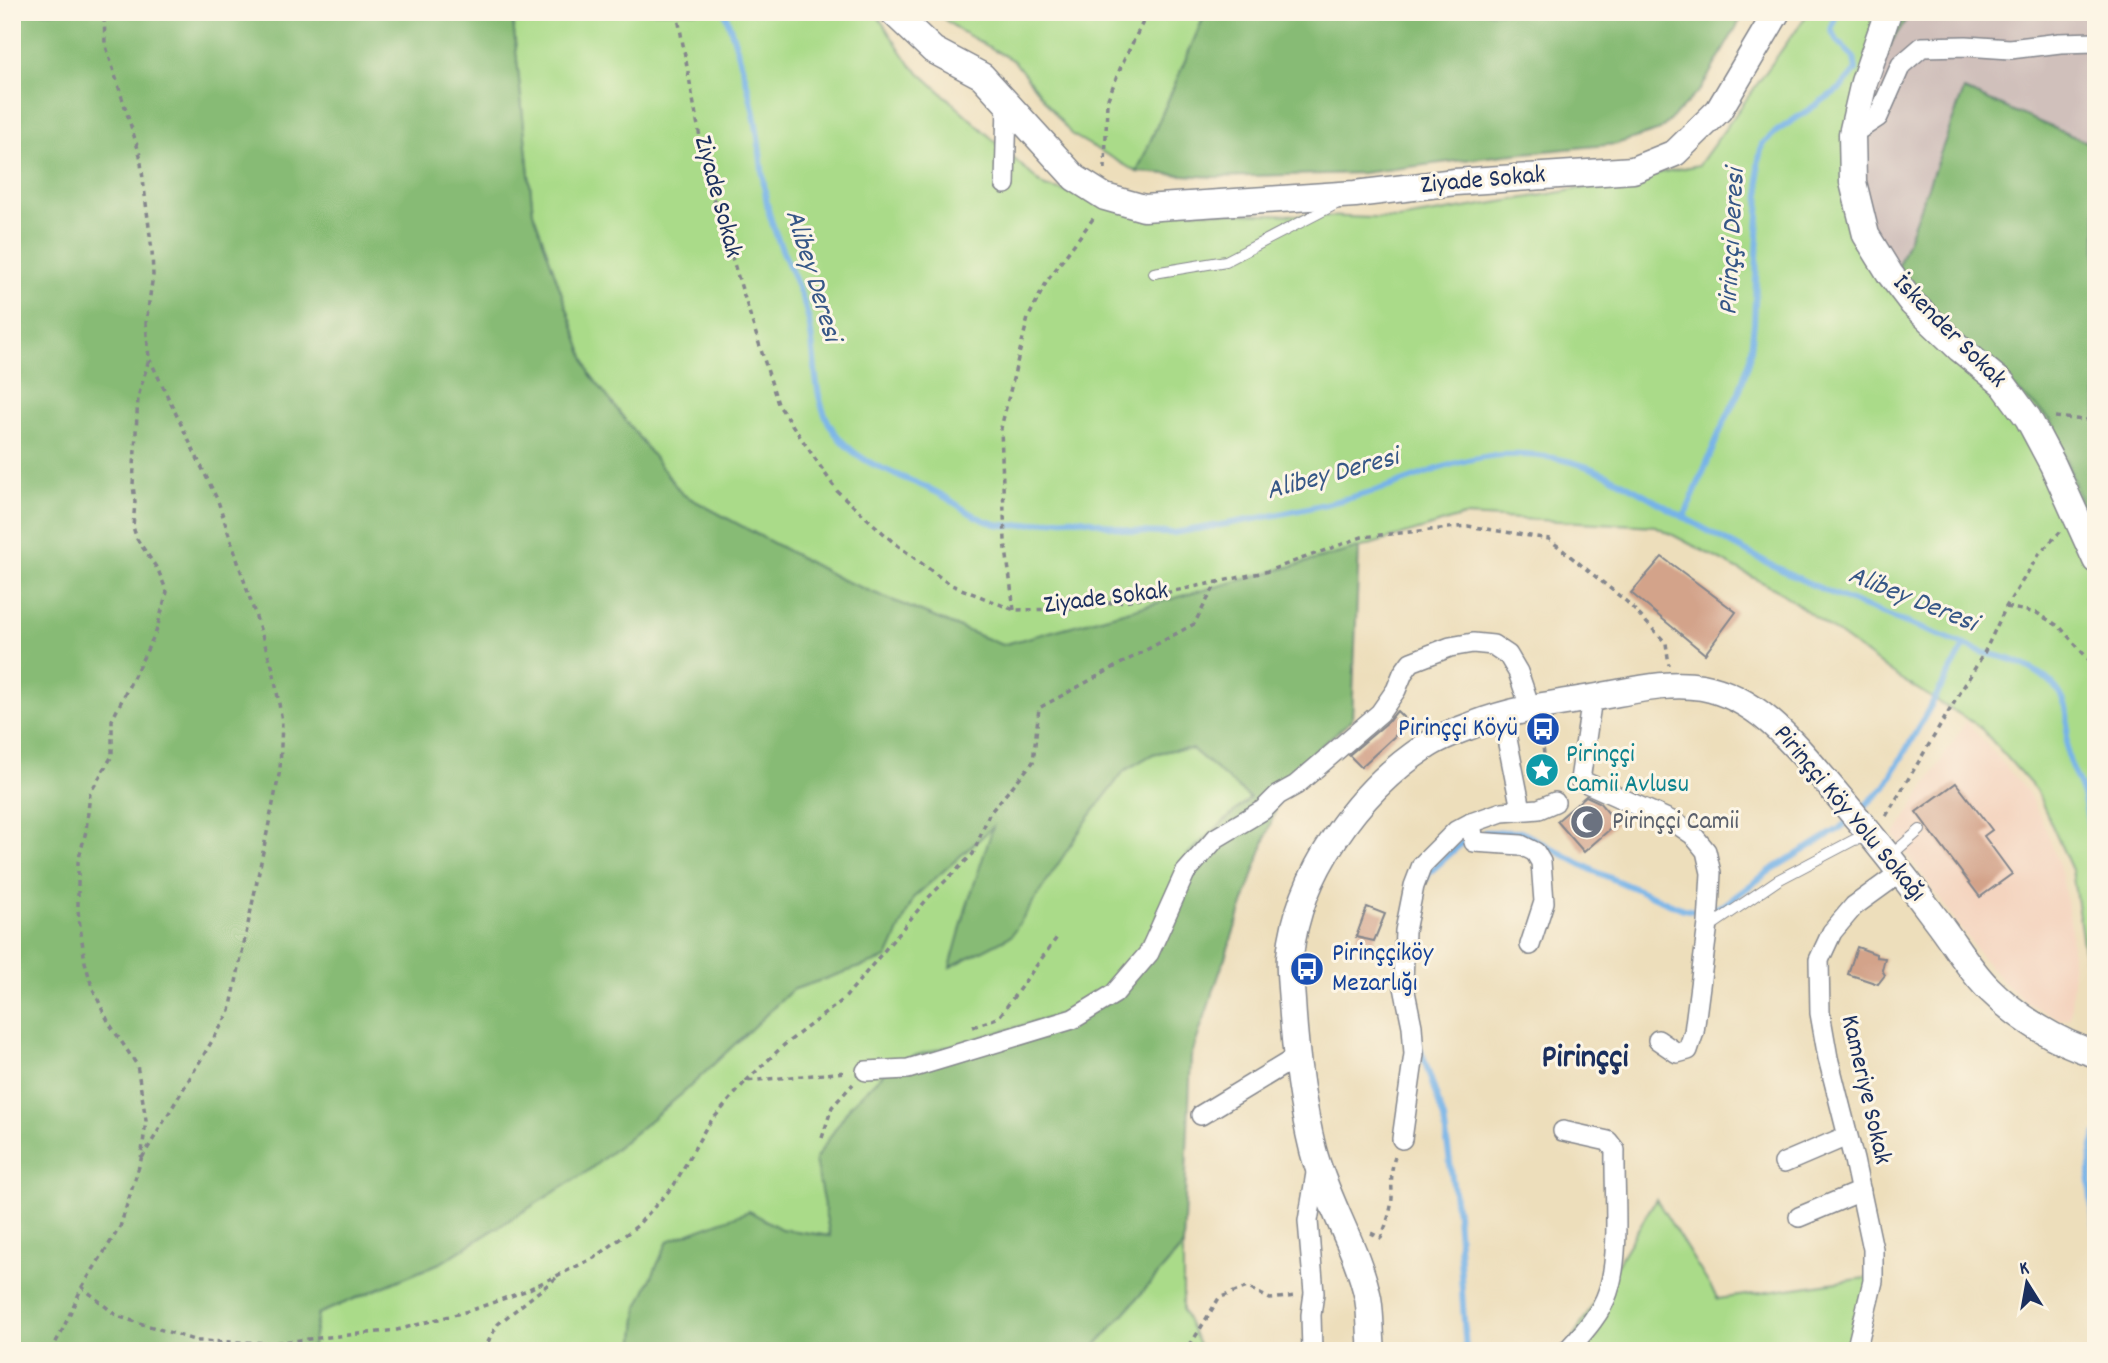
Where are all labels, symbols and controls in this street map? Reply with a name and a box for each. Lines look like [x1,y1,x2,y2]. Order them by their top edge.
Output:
street label: Ziyade Sokak [683,132,751,262]
street label: Ziyade Sokak [1419,157,1547,205]
water label: Pirinççi Deresi [1710,164,1758,316]
water label: Alibey Deresi [772,205,851,350]
street label: İskender Sokak [1884,267,2014,397]
water label: Alibey Deresi [1262,438,1407,513]
water label: Alibey Deresi [1842,557,1986,646]
street label: Ziyade Sokak [1042,573,1170,625]
bus stop icon: Pirinççi Köyü [1524,710,1562,748]
place label: Pirinççi Köyü [1398,711,1518,748]
street label: Pirinççi Köy Yolu Sokağı [1764,717,1934,911]
place label: Pirinççi Camii Avlusu [1566,737,1689,804]
place icon: Pirinççi Camii Avlusu [1523,751,1561,789]
mosque icon: Pirinççi Camii [1568,803,1606,841]
place label: Pirinççi Camii [1612,804,1739,841]
place label: Pirinççiköy Mezarlığı [1332,936,1434,1003]
bus stop icon: Pirinççiköy Mezarlığı [1288,950,1326,988]
street label: Kameriye Sokak [1830,1012,1900,1168]
district label: Pirinççi [1541,1036,1629,1083]
north arrow [1993,1248,2062,1318]
text: K [2018,1256,2032,1284]

